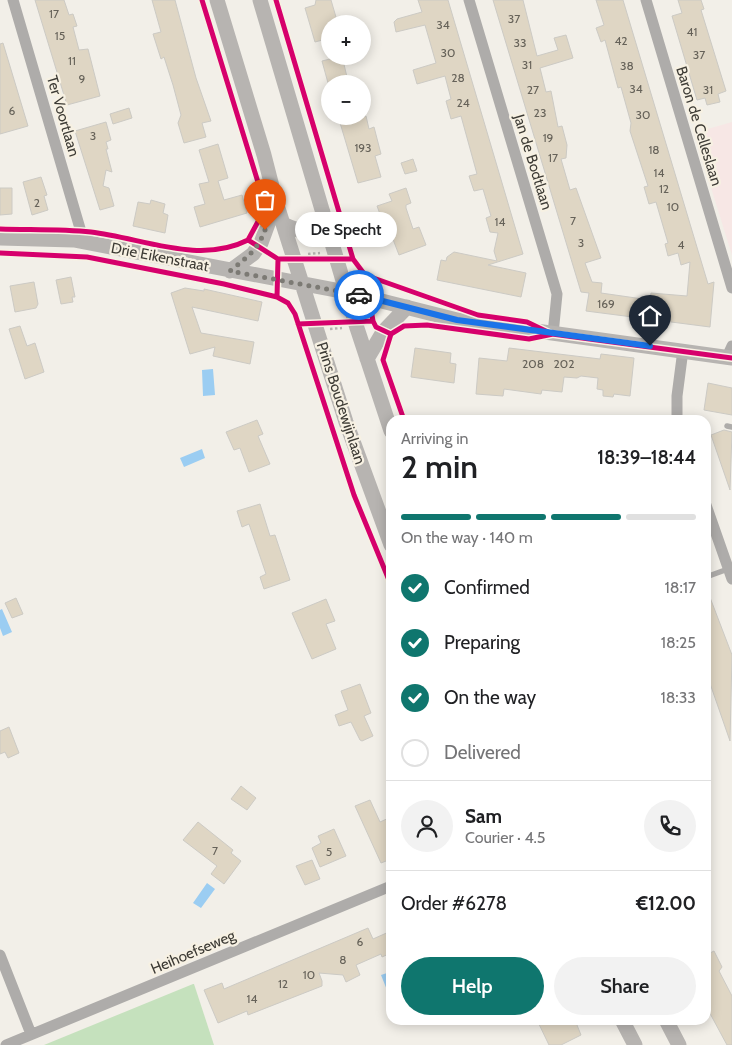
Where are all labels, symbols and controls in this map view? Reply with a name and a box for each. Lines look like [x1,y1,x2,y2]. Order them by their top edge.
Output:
house number: 17 [49,6,59,21]
house number: 37 [508,11,520,26]
map controls [321,15,371,125]
button: + [321,15,371,65]
house number: 34 [436,17,450,32]
house number: 41 [687,24,697,39]
house number: 15 [55,28,65,43]
house number: 42 [614,33,628,48]
house number: 33 [514,35,526,50]
house number: 30 [441,45,455,60]
house number: 37 [693,47,705,62]
house number: 11 [68,53,76,68]
house number: 31 [522,57,532,72]
house number: 38 [620,58,634,73]
street label: Baron de Celleslaan [672,64,726,188]
house number: 28 [451,70,465,85]
house number: 9 [79,71,86,86]
street label: Ter Voortlaan [43,73,83,159]
button: − [321,75,371,125]
house number: 34 [629,81,643,96]
house number: 27 [527,82,539,97]
house number: 31 [703,82,713,97]
house number: 24 [456,95,470,110]
house number: 6 [9,103,16,118]
house number: 23 [534,105,546,120]
house number: 30 [636,107,650,122]
street label: Jan de Bodtlaan [510,111,556,212]
house number: 3 [90,128,96,143]
house number: 19 [543,130,554,145]
house number: 193 [354,140,372,155]
house number: 18 [648,142,660,157]
house number: 17 [548,150,558,165]
house number: 14 [654,165,664,180]
pin [244,179,286,230]
house number: 12 [659,181,669,196]
icon: bag [251,186,279,214]
house number: 2 [34,195,40,210]
house number: 10 [667,199,679,214]
callout: De Specht [295,212,398,248]
house number: 7 [570,213,576,228]
house number: 14 [495,214,505,229]
text: De Specht [310,220,382,239]
house number: 3 [578,235,584,250]
house number: 4 [678,237,685,252]
street label: Drie Eikenstraat [110,239,210,275]
courier [334,270,384,320]
icon: car [345,281,373,309]
pin [629,295,671,346]
house number: 169 [597,296,615,311]
icon: home [636,302,664,330]
street label: Prins Boudewijnlaan [313,340,369,466]
house number: 208 [522,356,544,371]
house number: 202 [554,356,574,371]
text: Arriving in [401,429,468,448]
text: 18:39–18:44 [597,446,696,469]
text: 2 min [401,447,478,486]
text: On the way · 140 m [401,528,533,547]
icon: check [401,574,429,602]
text: Confirmed [444,576,530,599]
text: 18:17 [664,578,696,597]
icon: check [401,629,429,657]
text: Preparing [444,631,520,654]
text: 18:25 [661,633,696,652]
icon: check [401,684,429,712]
text: On the way [444,686,536,709]
text: 18:33 [660,688,696,707]
text: Delivered [444,741,521,764]
button: person [401,800,453,852]
button: phone [644,800,696,852]
text: Sam [465,805,502,828]
text: Courier · 4.5 [465,828,546,847]
house number: 7 [212,843,218,858]
house number: 5 [326,844,332,859]
text: Order #6278 [401,892,507,915]
text: €12.00 [636,892,696,915]
street label: Heihoefseweg [148,926,238,978]
house number: 6 [357,934,364,949]
house number: 8 [339,952,347,967]
button: Help [401,957,544,1015]
button: Share [554,957,696,1015]
house number: 10 [303,967,315,982]
house number: 12 [278,976,288,991]
house number: 14 [247,991,257,1006]

